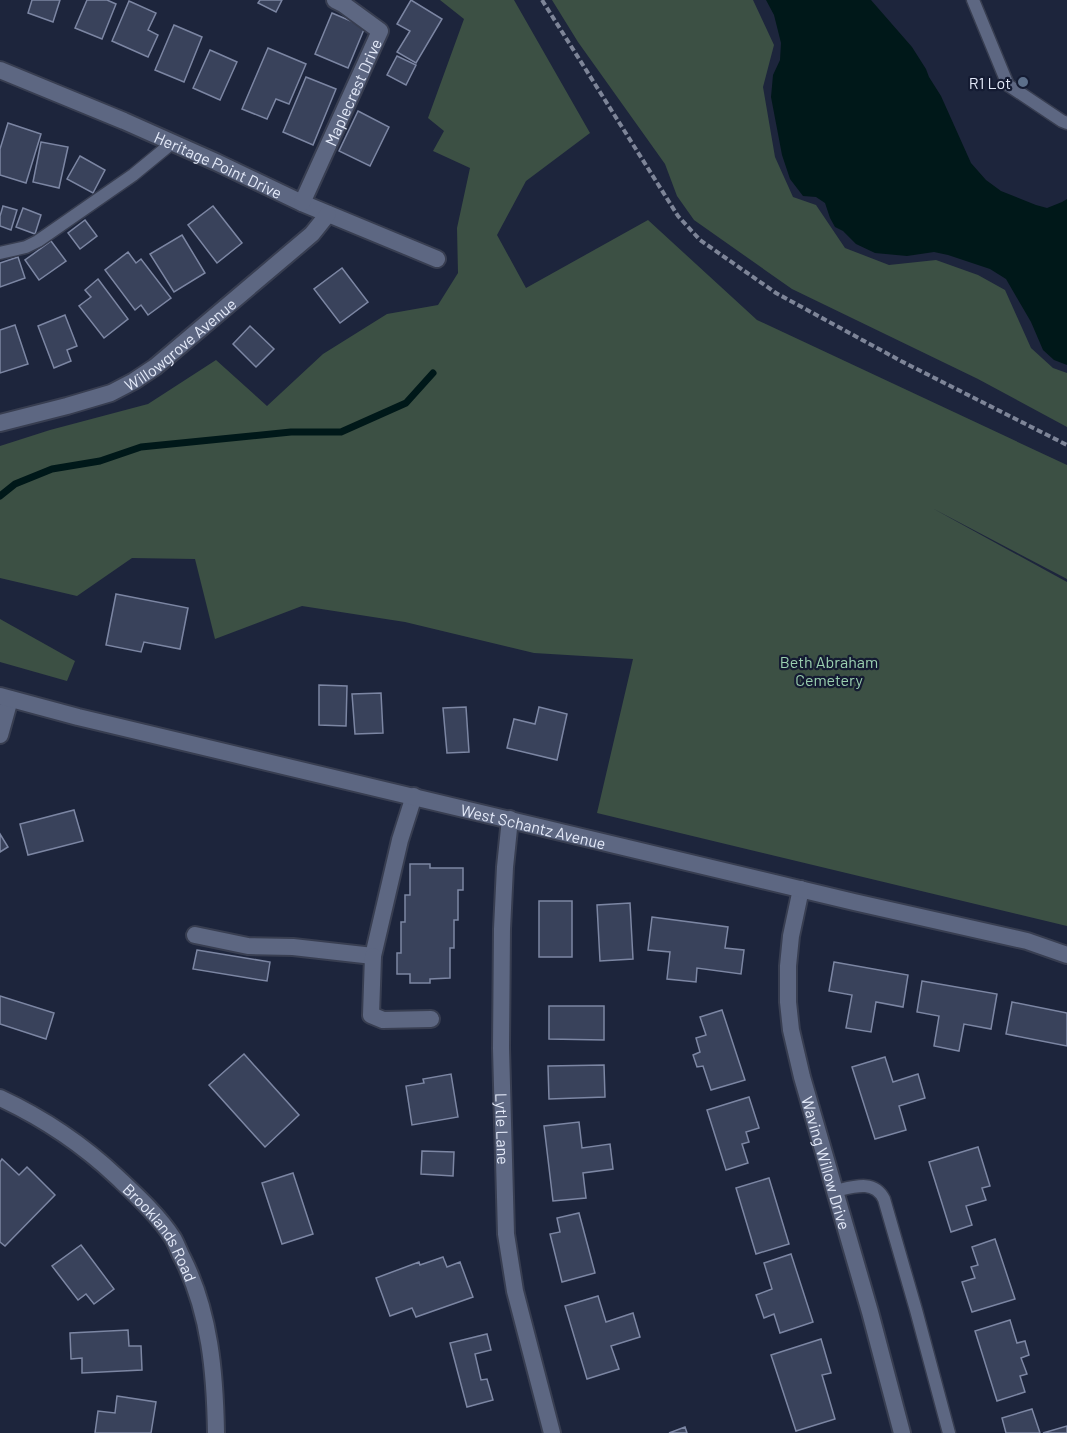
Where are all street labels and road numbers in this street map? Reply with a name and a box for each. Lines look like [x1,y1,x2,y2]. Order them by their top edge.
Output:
street label: Maplecrest Drive [320,35,385,148]
street label: Heritage Point Drive [152,126,286,202]
street label: Willowgrove Avenue [121,293,240,394]
street label: West Schantz Avenue [459,799,608,852]
street label: Lytle Lane [493,1092,514,1165]
street label: Waving Willow Drive [799,1094,855,1232]
street label: Brooklands Road [120,1179,201,1284]

